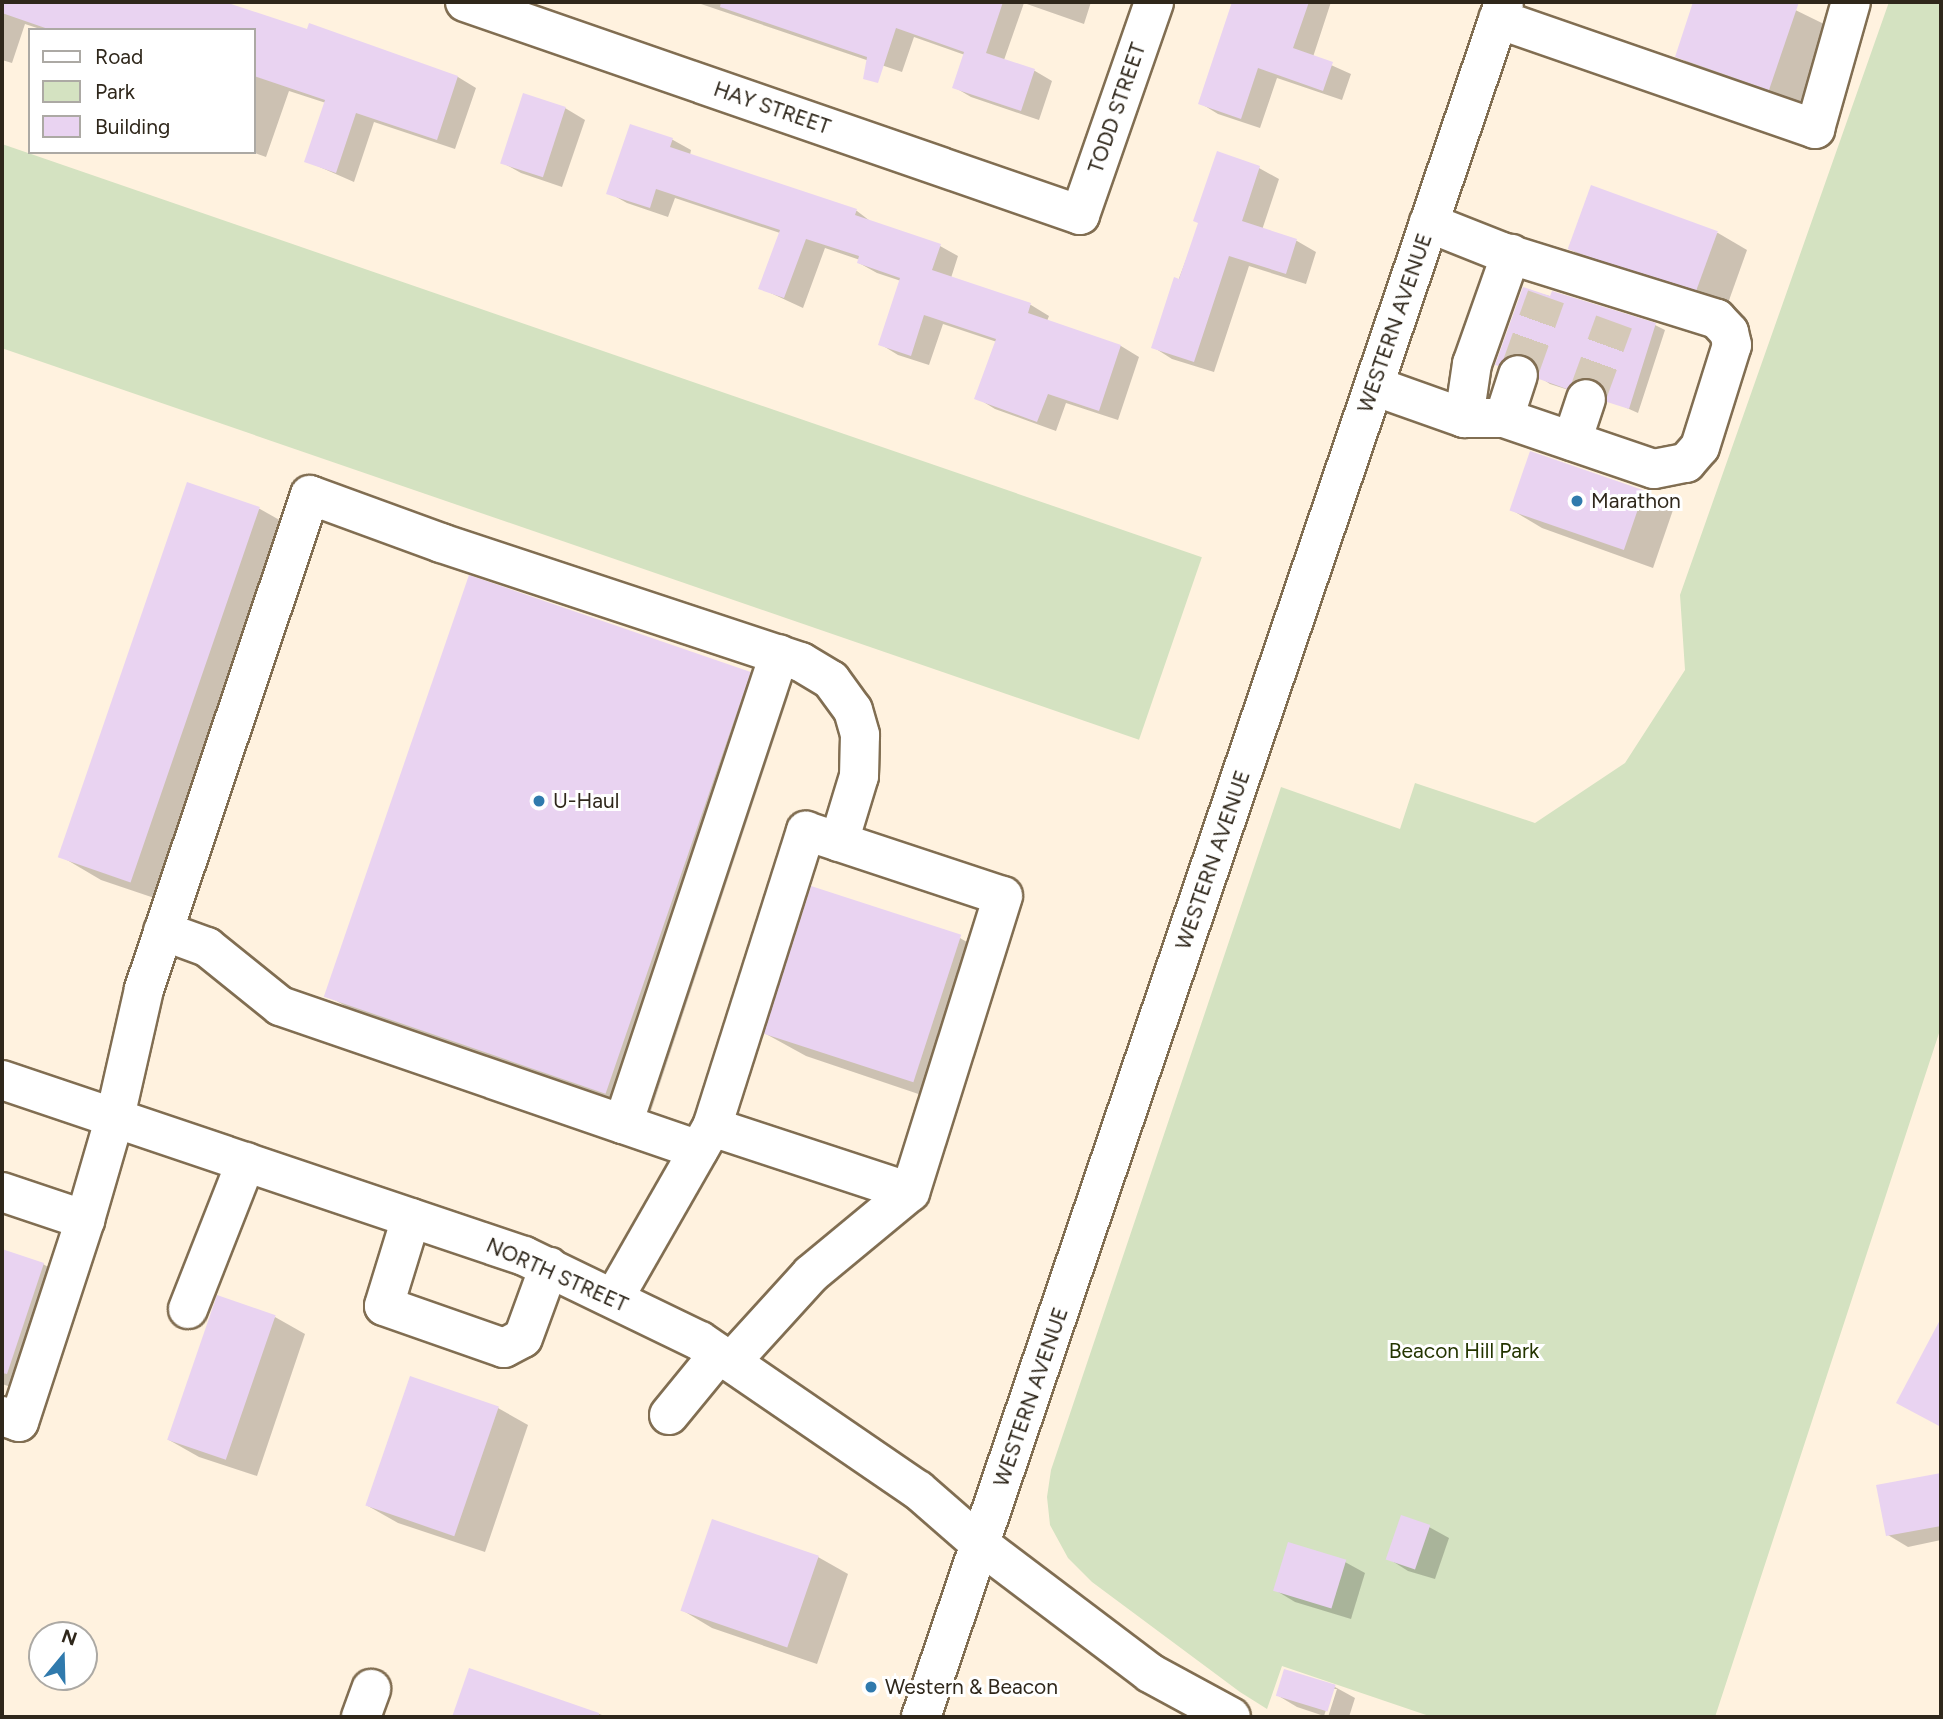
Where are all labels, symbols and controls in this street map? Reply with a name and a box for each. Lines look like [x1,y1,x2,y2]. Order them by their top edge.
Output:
legend [28,28,256,154]
street label: TODD STREET [1083,40,1151,176]
text: Road [95,44,143,69]
street label: HAY STREET [710,76,834,140]
text: Park [95,79,135,104]
text: Building [95,114,170,139]
street label: WESTERN AVENUE [1352,230,1438,416]
place label: Marathon [1591,488,1681,514]
marker: Marathon [1569,493,1585,509]
street label: WESTERN AVENUE [1170,767,1256,953]
place label: U-Haul [553,788,619,814]
marker: U-Haul [531,793,547,809]
street label: NORTH STREET [482,1233,632,1317]
street label: WESTERN AVENUE [988,1304,1074,1490]
park label: Beacon Hill Park [1389,1338,1539,1364]
north arrow [28,1621,98,1691]
text: N [59,1624,80,1651]
place label: Western & Beacon [885,1674,1058,1700]
marker: Western & Beacon [863,1679,879,1695]

